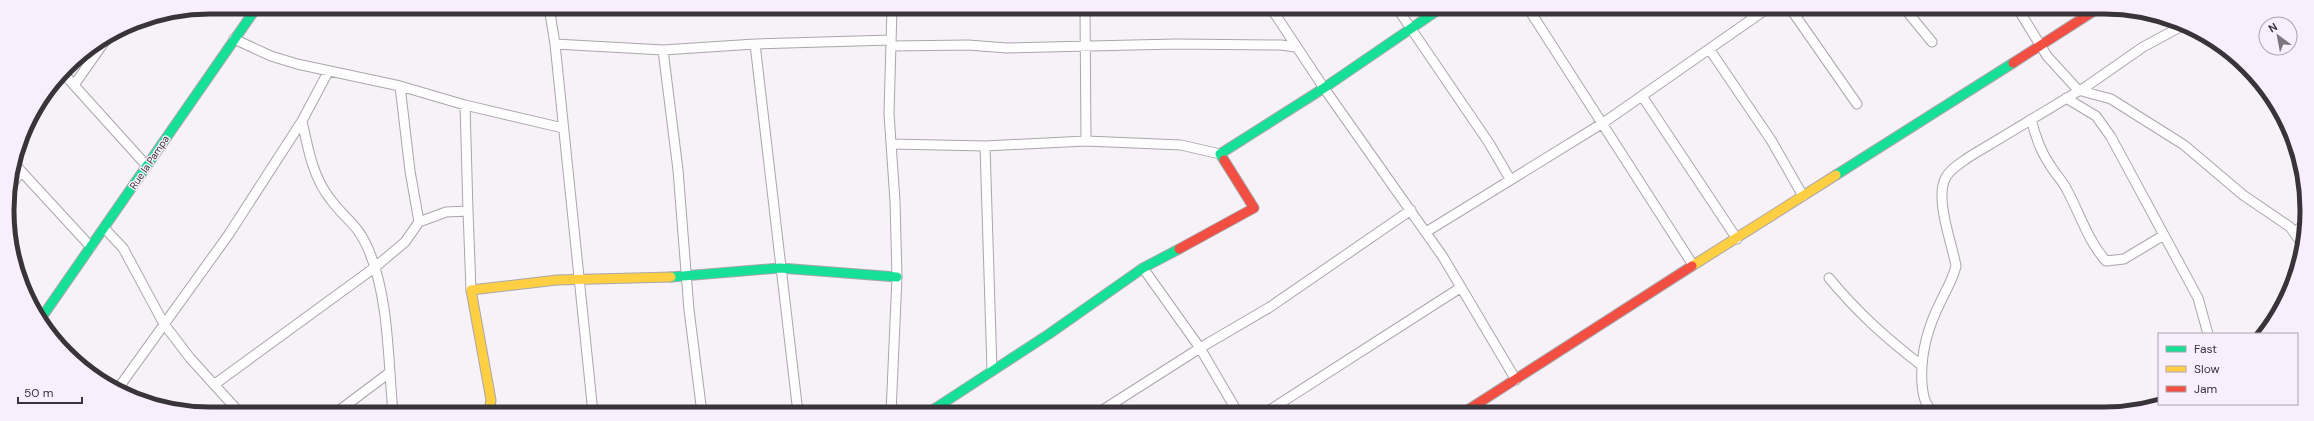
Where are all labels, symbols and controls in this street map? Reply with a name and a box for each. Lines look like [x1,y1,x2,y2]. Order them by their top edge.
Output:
north arrow [2258,16,2298,56]
text: N [2266,19,2280,36]
street label: Rue la Pampa [127,133,172,192]
legend [2158,333,2298,405]
text: Fast [2194,341,2217,357]
text: Slow [2194,361,2220,377]
scale bar [18,379,82,405]
text: Jam [2194,381,2217,397]
text: 50 m [24,385,53,401]

